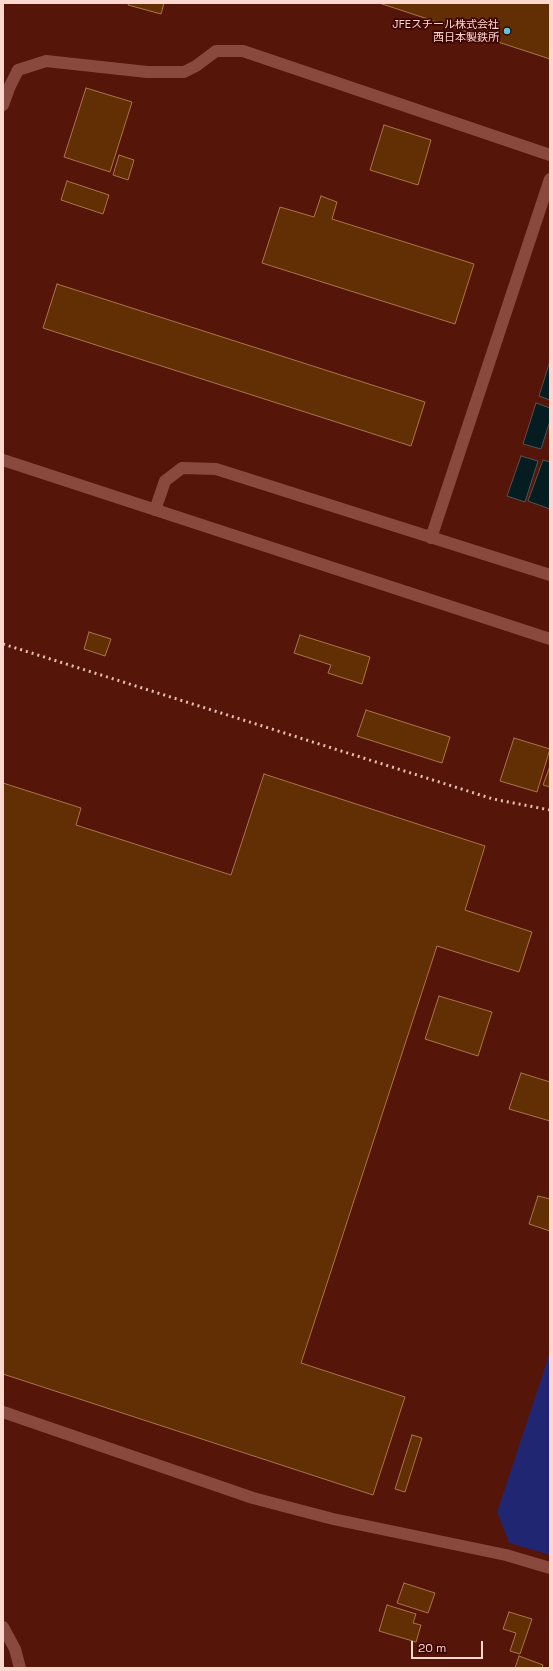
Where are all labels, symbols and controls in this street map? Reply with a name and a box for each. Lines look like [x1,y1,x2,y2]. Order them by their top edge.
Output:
place label: JFEスチール株式会社 西日本製鉄所 [392,18,499,44]
marker: JFEスチール株式会社 西日本製鉄所 [502,26,512,36]
scale bar [413,1633,485,1659]
text: 20 m [418,1640,446,1656]

